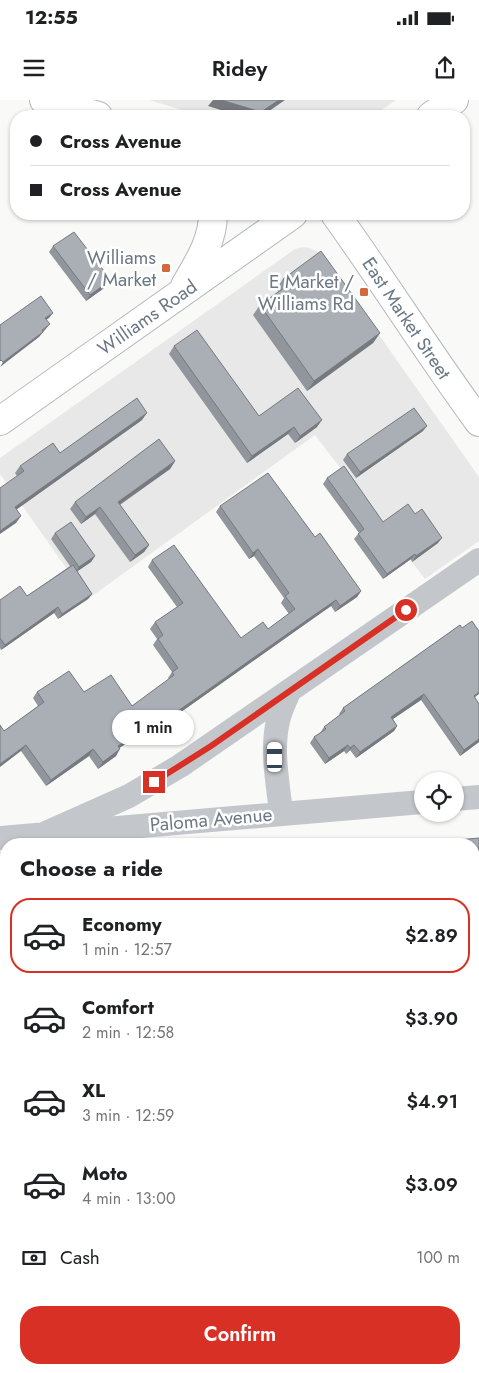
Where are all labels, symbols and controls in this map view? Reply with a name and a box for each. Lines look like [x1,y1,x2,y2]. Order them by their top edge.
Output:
text: 12:55 [25,4,78,31]
text: Ridey [212,52,267,84]
icon: menu [20,54,48,82]
icon: share [431,54,459,82]
text: Cross Avenue [60,128,181,155]
text: Cross Avenue [60,176,181,203]
place label: Williams / Market [87,244,156,293]
street label: East Market Street [356,252,458,385]
marker: Williams / Market [160,262,172,274]
place label: E Market / Williams Rd [258,268,354,317]
street label: Williams Road [92,273,202,362]
marker: E Market / Williams Rd [358,286,370,298]
route start [395,599,417,621]
callout: 1 min [113,710,195,744]
text: 1 min [134,716,172,739]
car [267,742,282,772]
route end [143,771,165,793]
map controls [414,772,464,822]
button: locate [414,772,464,822]
street label: Paloma Avenue [149,801,273,838]
text: Choose a ride [20,852,163,884]
text: Economy [82,911,162,938]
icon: car [22,913,67,958]
text: $2.89 [405,922,458,949]
text: 1 min · 12:57 [82,938,172,961]
text: Comfort [82,994,154,1021]
icon: car [22,996,67,1041]
text: $3.90 [405,1005,458,1032]
text: 2 min · 12:58 [82,1021,174,1044]
text: XL [82,1077,105,1104]
icon: car [22,1079,67,1124]
text: $4.91 [406,1088,458,1115]
text: 3 min · 12:59 [82,1104,174,1127]
text: Moto [82,1160,127,1187]
icon: car [22,1162,67,1207]
text: $3.09 [405,1171,458,1198]
text: 4 min · 13:00 [82,1187,176,1210]
icon: cash [20,1244,48,1272]
text: Cash [60,1244,100,1271]
text: 100 m [416,1246,460,1269]
button: Confirm [20,1306,460,1364]

